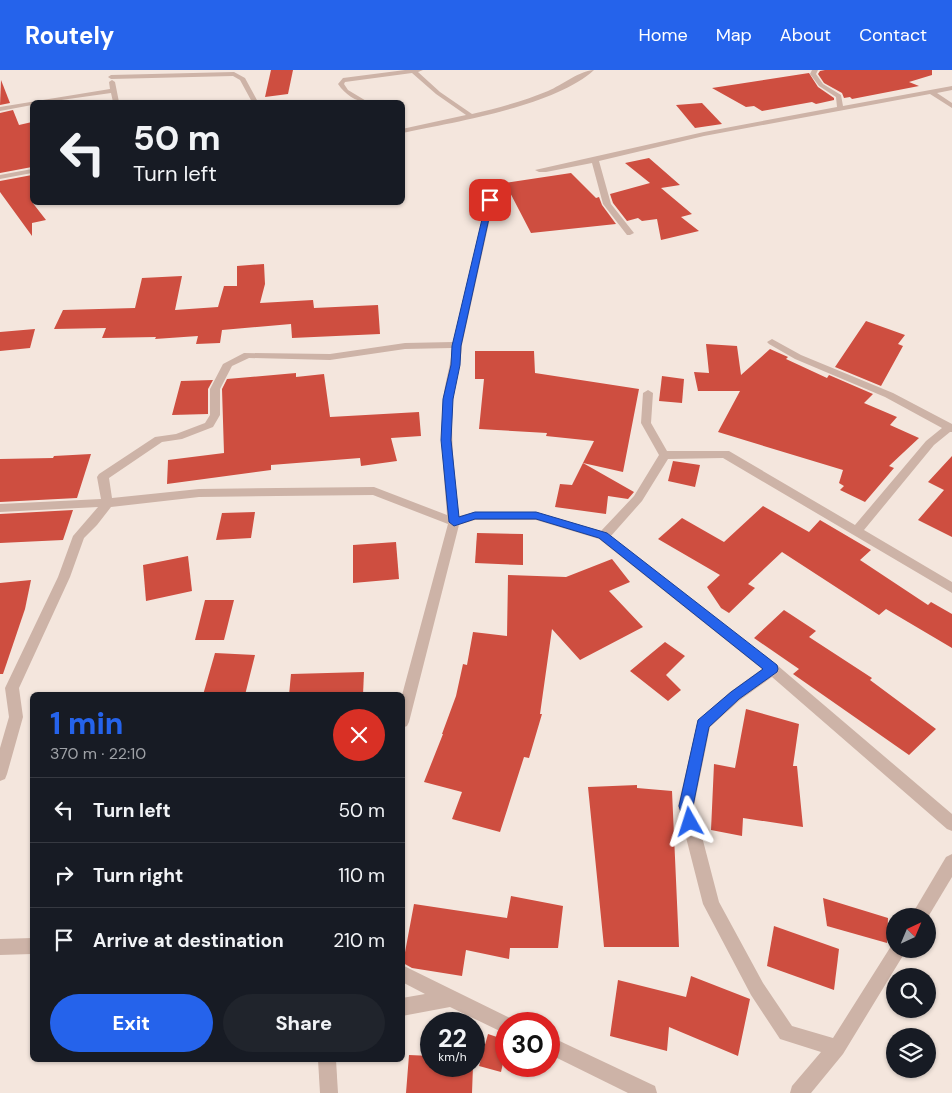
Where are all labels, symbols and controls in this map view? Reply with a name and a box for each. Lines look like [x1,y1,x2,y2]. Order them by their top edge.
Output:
text: Routely [25,20,114,51]
text: Home [638,23,688,47]
text: Map [716,23,752,47]
text: About [780,23,831,47]
text: Contact [859,23,927,47]
text: 50 m [133,115,221,161]
icon: left [50,120,115,185]
text: Turn left [133,159,217,188]
pin [469,179,511,221]
icon: arrive [476,186,504,214]
text: 1 min [50,704,123,743]
button: close [333,709,385,761]
text: 370 m · 22:10 [50,743,146,764]
position arrow [663,795,715,847]
icon: left [50,796,78,824]
text: Turn left [93,798,171,823]
text: 50 m [338,798,385,823]
icon: right [50,861,78,889]
text: Turn right [93,863,183,888]
text: 110 m [338,863,385,888]
north arrow [886,908,936,958]
map controls [886,908,936,1078]
icon: arrive [50,926,78,954]
text: Arrive at destination [93,928,284,953]
text: 210 m [333,928,385,953]
button: search [886,968,936,1018]
button: Exit [50,994,213,1052]
button: Share [223,994,385,1052]
speed limit sign: 30 [495,1012,560,1077]
text: 22 [438,1022,467,1055]
button: layers [886,1028,936,1078]
text: km/h [438,1049,467,1065]

